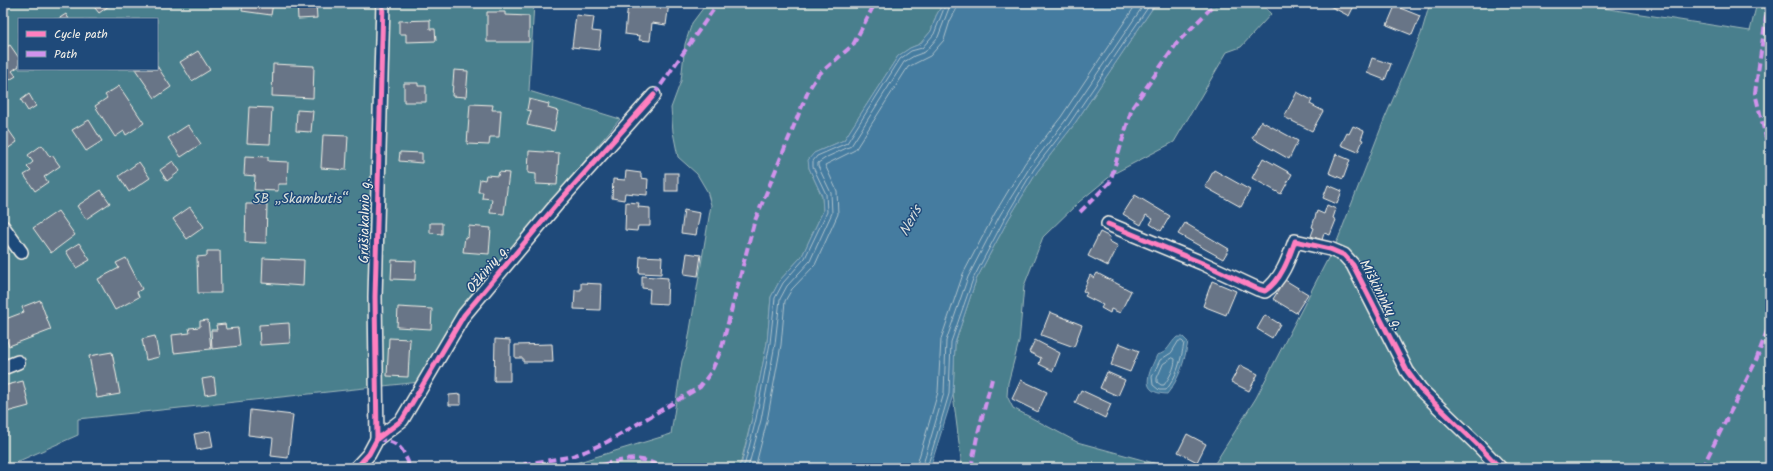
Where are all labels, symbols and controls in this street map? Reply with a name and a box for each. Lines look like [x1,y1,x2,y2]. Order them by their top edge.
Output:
legend [18,18,158,70]
text: Cycle path [54,25,108,44]
text: Path [54,45,77,64]
street label: Grūšiakalnio g. [353,178,377,264]
park label: SB „Skambutis“ [253,188,349,210]
water label: Neris [893,200,930,241]
street label: Ožkinių g. [461,240,515,298]
street label: Miškininkų g. [1353,256,1409,334]

